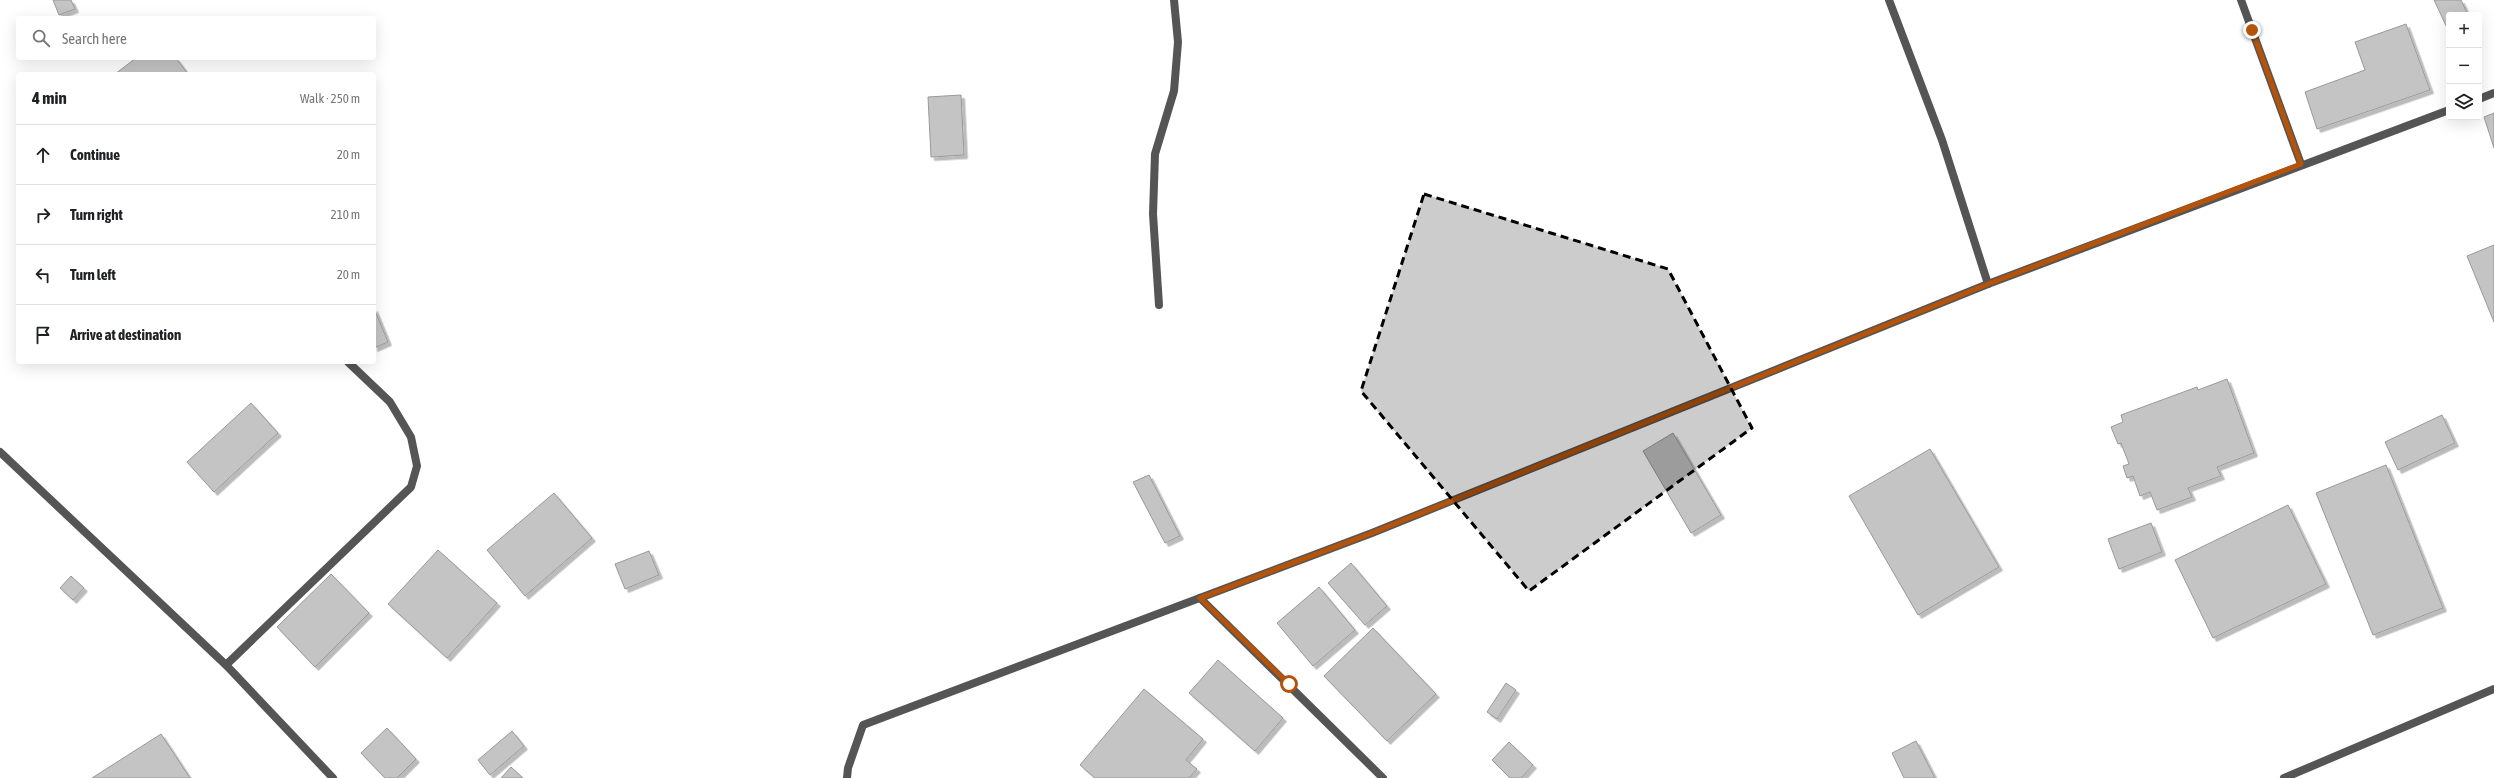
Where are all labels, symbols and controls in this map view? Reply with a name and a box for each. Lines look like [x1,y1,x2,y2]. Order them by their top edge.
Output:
map controls [2446,12,2482,120]
button: + [2446,12,2482,48]
search box [16,16,376,60]
route end [2243,21,2261,39]
icon: search [30,27,52,49]
text: Search here [62,30,127,47]
button: − [2446,48,2482,84]
button: layers [2446,84,2482,120]
text: 4 min [32,88,67,108]
text: Walk · 250 m [300,91,360,106]
icon: ahead [32,144,54,166]
text: Continue [70,146,120,163]
text: 20 m [337,147,360,162]
icon: right [32,204,54,226]
text: Turn right [70,206,123,223]
text: 210 m [331,207,360,222]
icon: left [32,264,54,286]
text: Turn left [70,266,116,283]
text: 20 m [337,267,360,282]
icon: arrive [32,324,54,346]
text: Arrive at destination [70,326,181,343]
route start [1280,675,1298,693]

